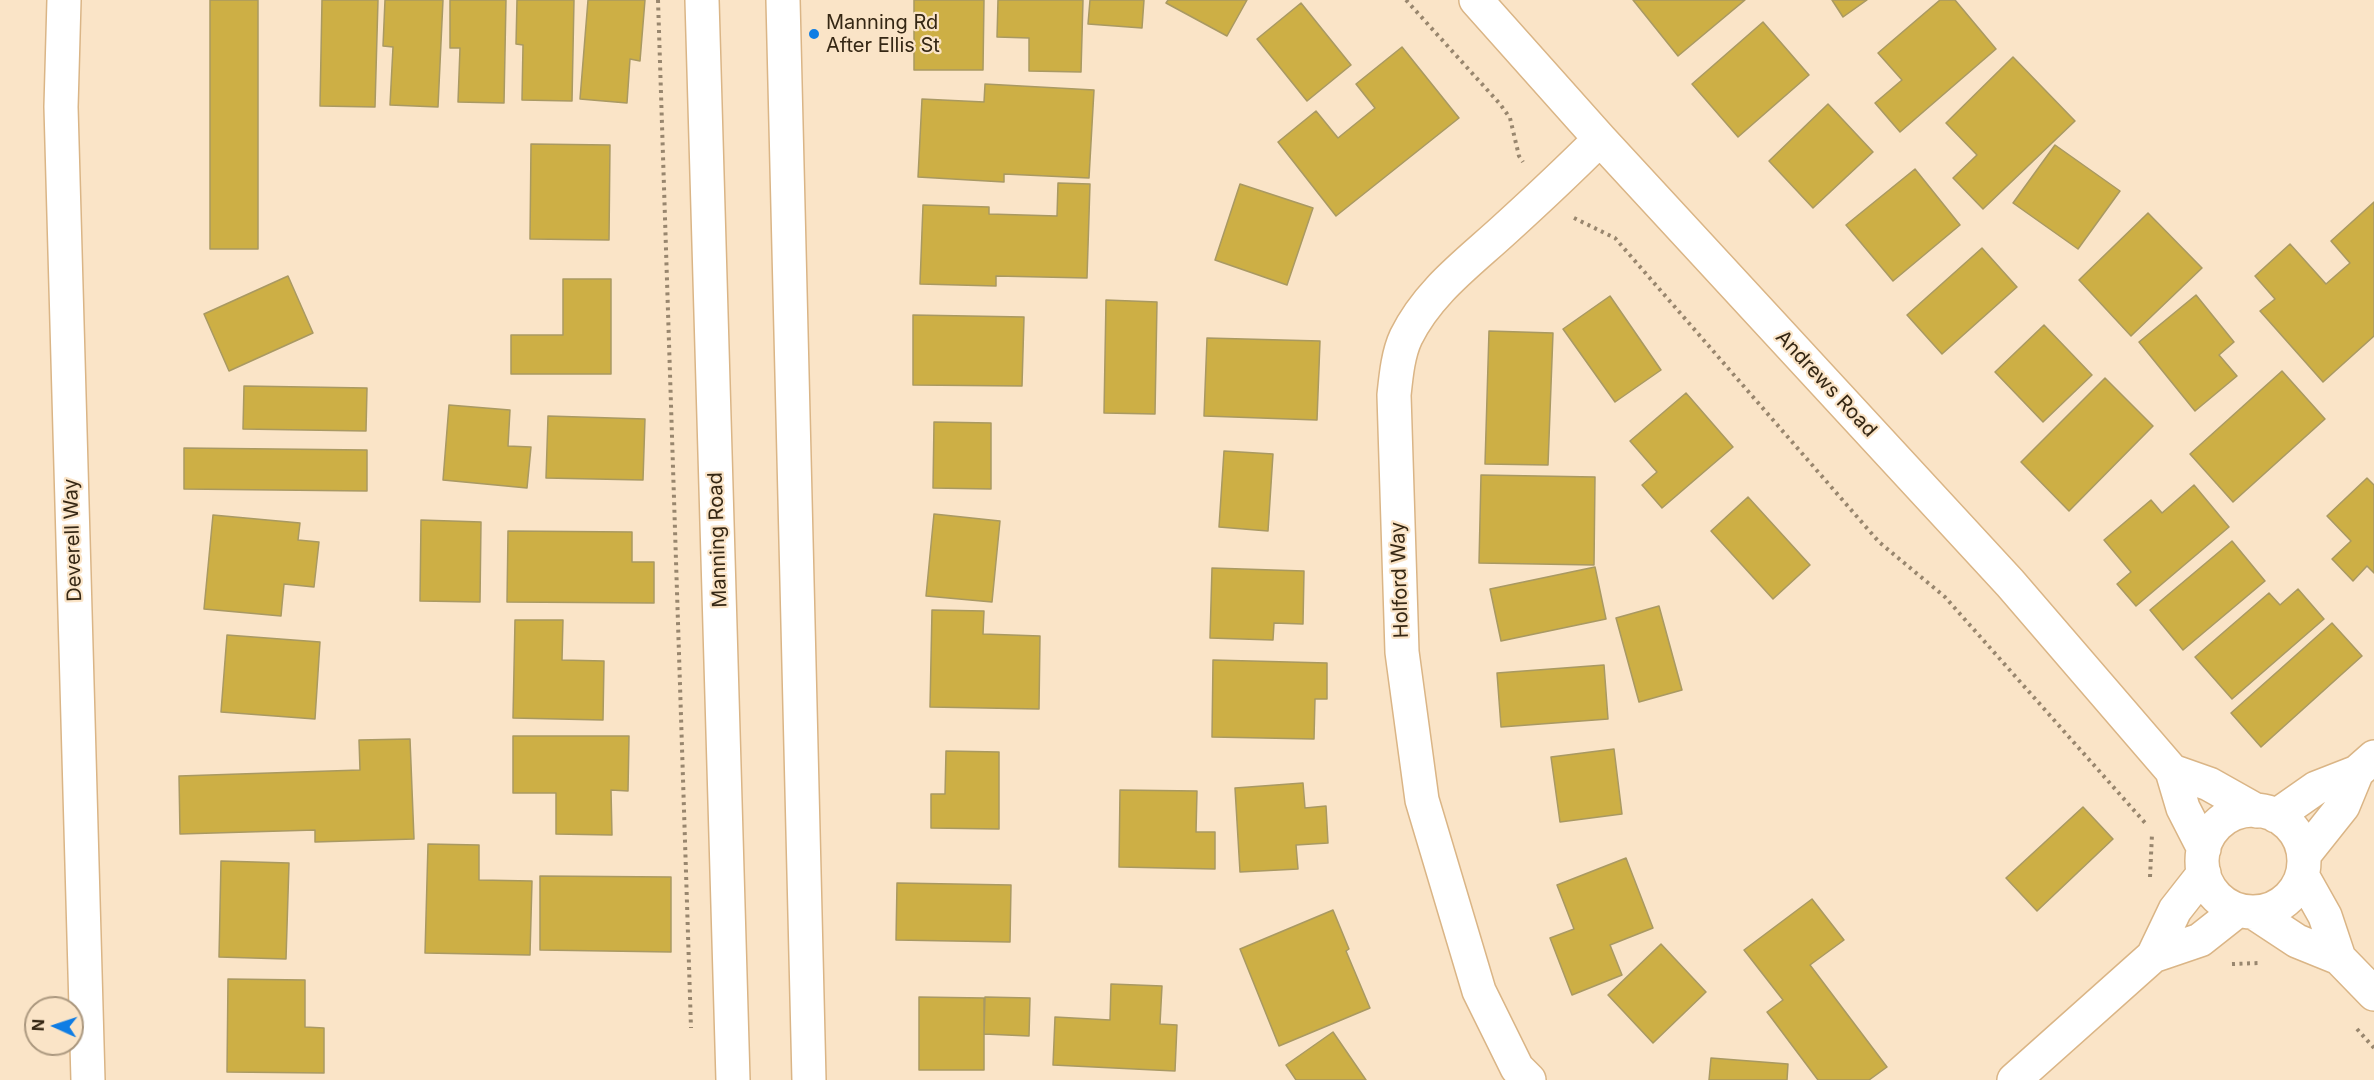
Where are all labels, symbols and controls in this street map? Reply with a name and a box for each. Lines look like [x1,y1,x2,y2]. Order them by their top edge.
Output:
place label: Manning Rd After Ellis St [826,11,940,58]
marker: Manning Rd After Ellis St [807,27,821,41]
street label: Andrews Road [1770,326,1882,442]
street label: Manning Road [704,472,732,608]
street label: Deverell Way [59,478,87,602]
street label: Holford Way [1386,521,1414,639]
north arrow [24,996,84,1056]
text: N [28,1019,48,1032]

